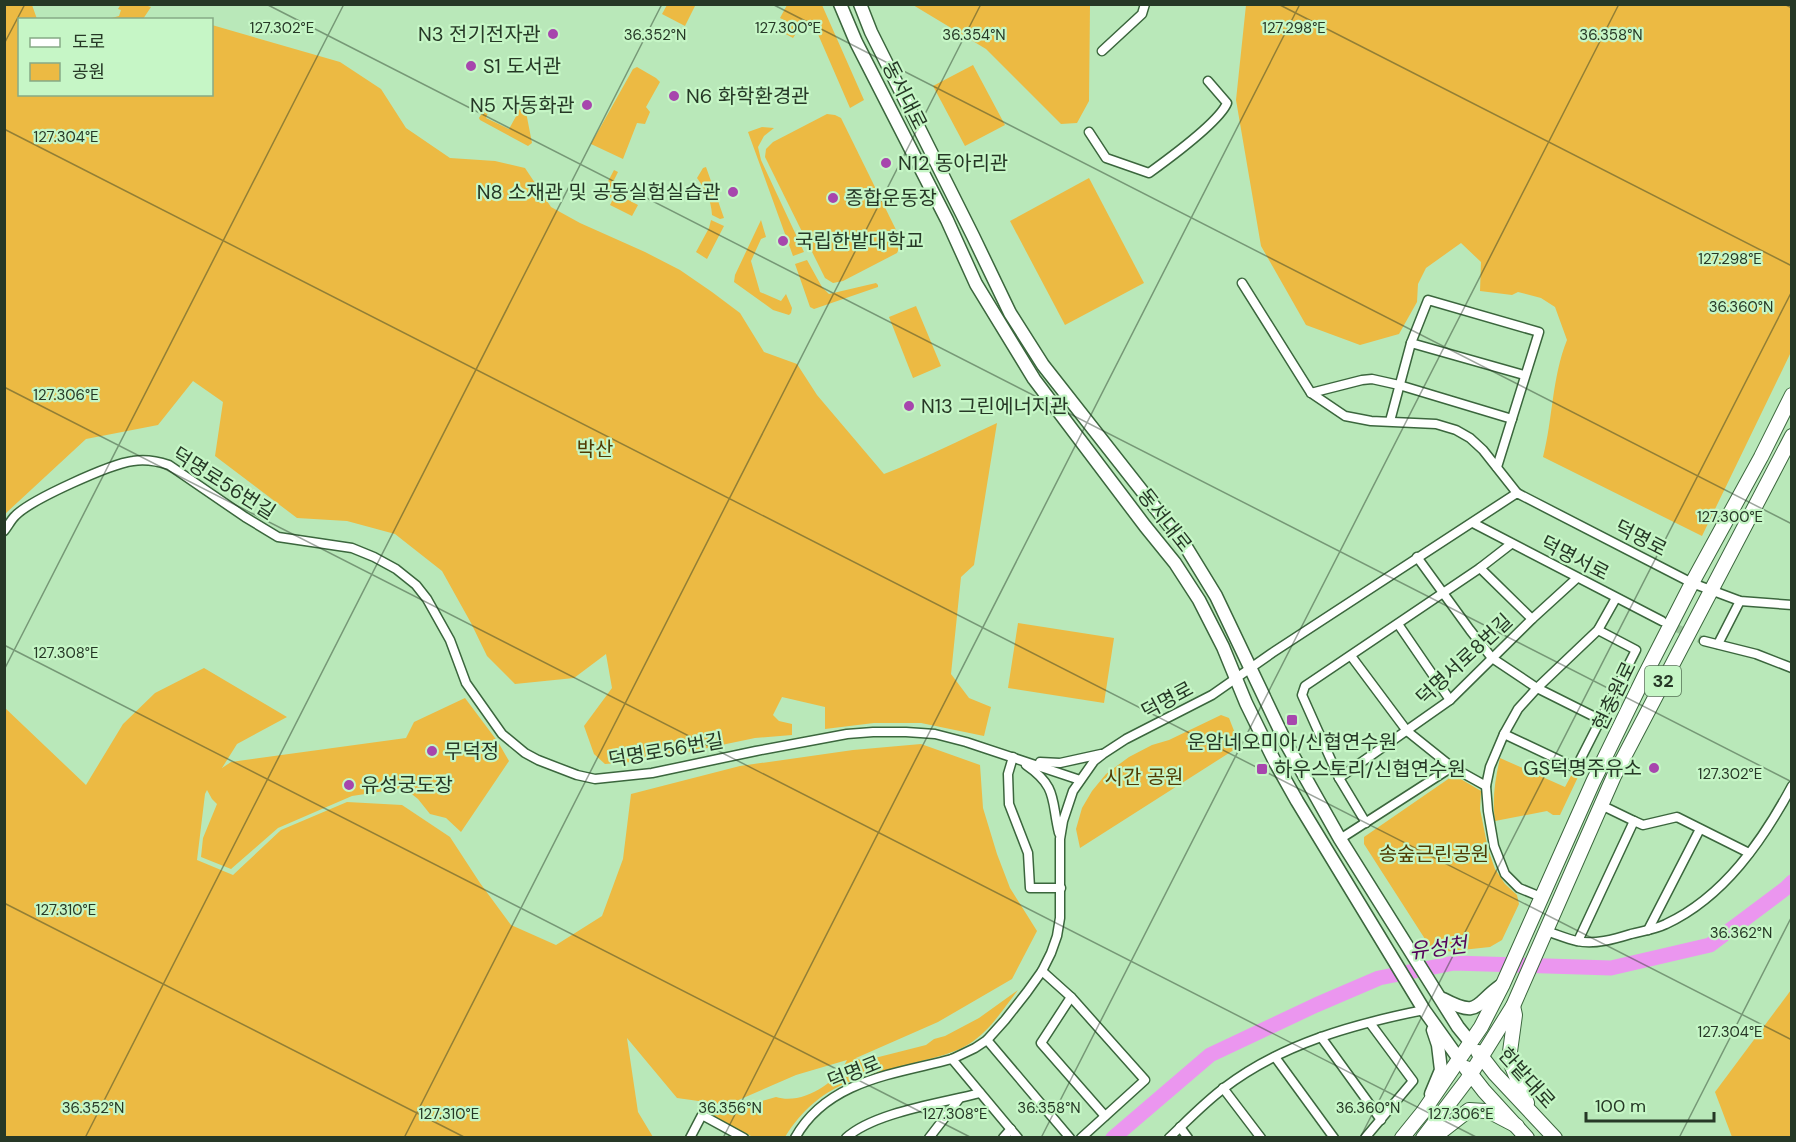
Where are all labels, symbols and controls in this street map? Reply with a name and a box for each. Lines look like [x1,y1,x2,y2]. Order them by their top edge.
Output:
legend [18,18,213,96]
text: 127.302°E [250,18,314,38]
text: 127.300°E [755,18,821,38]
text: 127.298°E [1262,18,1326,38]
place label: N3 전기전자관 [418,21,541,47]
text: 36.352°N [624,25,686,45]
text: 36.354°N [942,25,1006,45]
text: 36.358°N [1579,25,1643,45]
marker: N3 전기전자관 [546,27,560,41]
text: 도로 [72,30,105,54]
place label: S1 도서관 [483,53,561,79]
street label: 동서대로 [877,56,933,134]
marker: S1 도서관 [464,59,478,73]
text: 공원 [72,60,105,84]
place label: N6 화학환경관 [686,83,810,109]
marker: N6 화학환경관 [667,89,681,103]
place label: N5 자동화관 [470,92,575,118]
marker: N5 자동화관 [580,98,594,112]
text: 127.304°E [34,127,99,147]
place label: N12 동아리관 [898,150,1009,176]
marker: N12 동아리관 [879,156,893,170]
place label: N8 소재관 및 공동실험실습관 [477,179,721,205]
marker: N8 소재관 및 공동실험실습관 [726,185,740,199]
place label: 종합운동장 [845,185,937,211]
marker: 종합운동장 [826,191,840,205]
place label: 국립한밭대학교 [795,228,924,254]
marker: 국립한밭대학교 [776,234,790,248]
text: 127.298°E [1698,249,1762,269]
text: 36.360°N [1709,297,1773,317]
text: 127.306°E [33,385,99,405]
place label: N13 그린에너지관 [921,393,1069,419]
marker: N13 그린에너지관 [902,399,916,413]
park label: 박산 [577,436,613,462]
street label: 덕명로56번길 [168,441,280,525]
street label: 동서대로 [1132,483,1198,557]
text: 127.300°E [1697,507,1763,527]
street label: 덕명로 [1611,514,1671,562]
street label: 덕명서로 [1536,530,1614,586]
street label: 덕명서로8번길 [1410,608,1518,710]
text: 127.308°E [33,643,99,663]
street label: 현충원로 [1586,657,1642,735]
road number: 32 [1645,666,1681,696]
street label: 덕명로 [1137,676,1197,724]
marker: 운암네오미아/신협연수원 [1285,713,1299,727]
street label: 덕명로56번길 [606,727,726,773]
place label: 운암네오미아/신협연수원 [1187,729,1397,755]
place label: 무덕정 [444,738,499,764]
marker: 무덕정 [425,744,439,758]
place label: GS덕명주유소 [1523,755,1642,781]
place label: 하우스토리/신협연수원 [1274,756,1466,782]
marker: GS덕명주유소 [1647,761,1661,775]
marker: 하우스토리/신협연수원 [1255,762,1269,776]
park label: 시간 공원 [1105,764,1183,790]
text: 127.302°E [1698,764,1762,784]
place label: 유성궁도장 [361,772,453,798]
marker: 유성궁도장 [342,778,356,792]
park label: 송숲근린공원 [1379,841,1489,867]
text: 127.310°E [36,900,96,920]
text: 36.362°N [1710,923,1772,943]
water label: 유성천 [1408,930,1471,965]
text: 127.304°E [1698,1022,1763,1042]
street label: 한밭대로 [1493,1042,1561,1114]
street label: 덕명로 [824,1050,884,1094]
scale bar [1586,1085,1714,1123]
text: 100 m [1595,1094,1646,1118]
text: 36.352°N [62,1098,124,1118]
text: 36.356°N [698,1098,762,1118]
text: 36.358°N [1017,1098,1081,1118]
text: 36.360°N [1336,1098,1400,1118]
text: 127.310°E [419,1104,479,1124]
text: 127.308°E [922,1104,988,1124]
text: 127.306°E [1428,1104,1494,1124]

